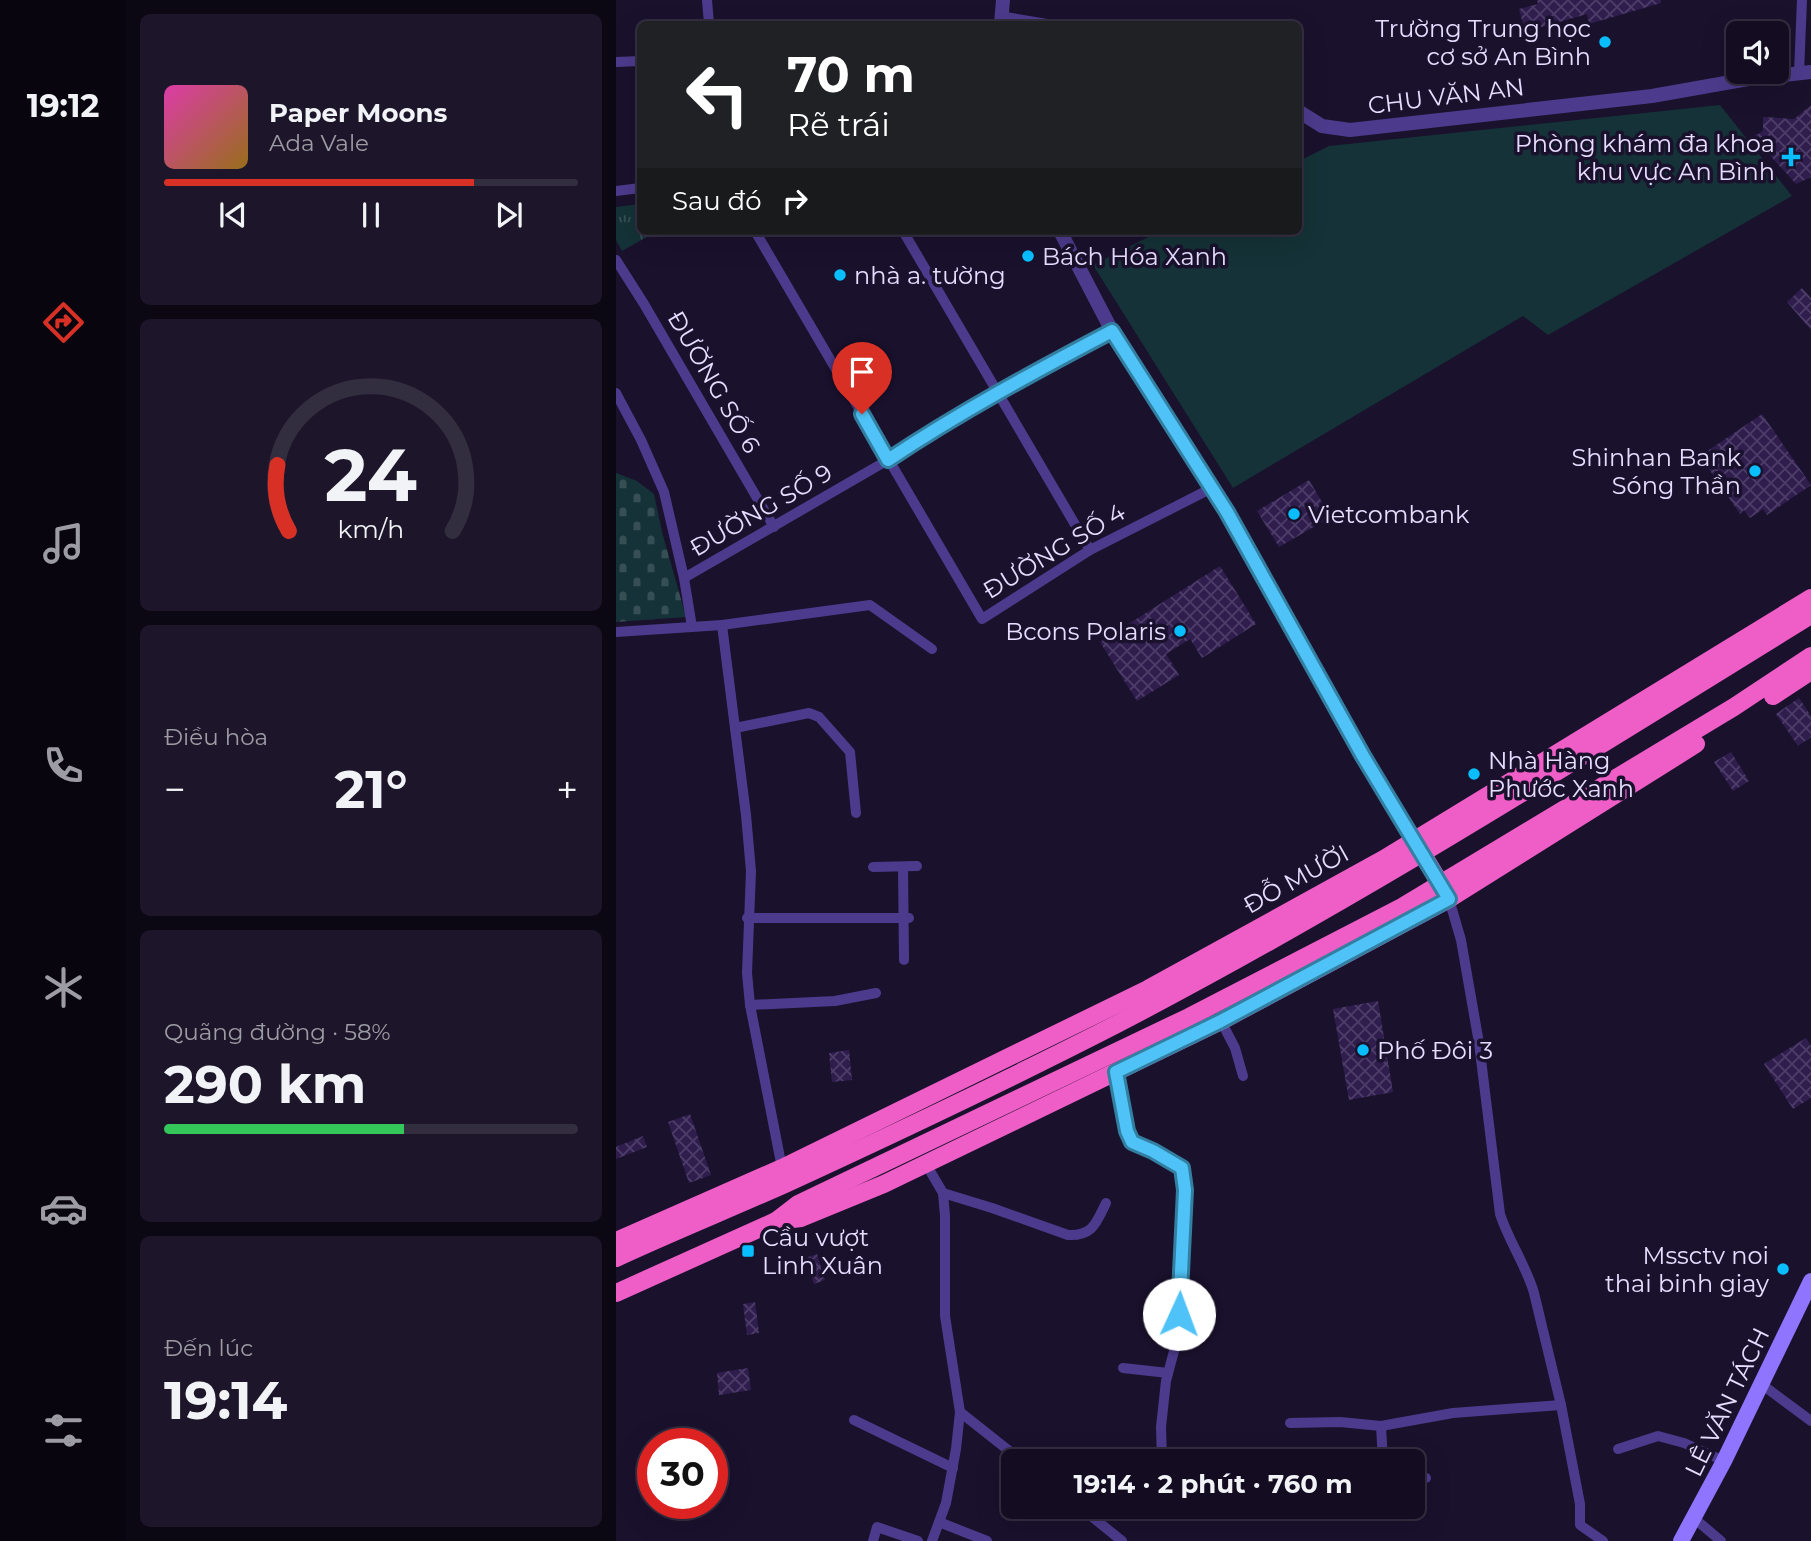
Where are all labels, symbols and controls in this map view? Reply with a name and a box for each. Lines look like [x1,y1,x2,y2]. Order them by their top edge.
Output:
place label: Trường Trung học cơ sở An Bình [1375,14,1591,71]
map controls [1726,21,1789,84]
button: sound [1726,21,1789,84]
marker: Trường Trung học cơ sở An Bình [1597,34,1613,50]
text: 70 m [787,45,915,104]
icon: left [672,49,763,140]
street label: CHU VĂN AN [1366,72,1526,120]
text: 19:12 [27,86,99,125]
text: Paper Moons [269,97,447,129]
text: Rẽ trái [787,105,890,144]
text: Ada Vale [269,129,369,157]
place label: Phòng khám đa khoa khu vực An Bình [1515,129,1775,186]
marker: Phòng khám đa khoa khu vực An Bình [1781,147,1801,167]
icon: right [776,182,814,220]
text: Sau đó [672,185,762,217]
icon: previous [214,196,252,234]
icon: pause [352,196,390,234]
icon: next [490,196,528,234]
place label: Bách Hóa Xanh [1042,242,1227,271]
marker: Bách Hóa Xanh [1020,248,1036,264]
place label: nhà a. tường [854,261,1006,290]
marker: nhà a. tường [832,267,848,283]
icon: directions [39,298,88,347]
street label: ĐƯỜNG SỐ 6 [662,305,767,458]
pin [832,342,892,414]
icon: arrive [843,353,881,391]
text: 24 [325,432,417,520]
place label: Shinhan Bank Sóng Thần [1572,443,1742,500]
street label: ĐƯỜNG SỐ 9 [684,457,837,562]
marker: Shinhan Bank Sóng Thần [1747,463,1763,479]
street label: ĐƯỜNG SỐ 4 [977,496,1130,605]
place label: Vietcombank [1308,500,1470,529]
marker: Vietcombank [1286,506,1302,522]
text: km/h [338,514,404,544]
icon: music [39,519,88,568]
place label: Bcons Polaris [1005,617,1166,646]
marker: Bcons Polaris [1172,623,1188,639]
text: Điều hòa [164,723,268,751]
icon: phone [39,741,88,790]
place label: Nhà Hàng Phước Xanh [1488,746,1634,803]
text: 21° [335,758,407,821]
text: − [164,766,186,813]
text: + [556,766,578,813]
marker: Nhà Hàng Phước Xanh [1466,766,1482,782]
street label: ĐỖ MƯỜI [1238,837,1354,920]
icon: climate [39,963,88,1012]
text: Quãng đường · 58% [164,1018,390,1046]
place label: Phố Đôi 3 [1377,1036,1493,1065]
marker: Phố Đôi 3 [1355,1042,1371,1058]
text: 290 km [164,1053,366,1116]
icon: car [39,1184,88,1233]
place label: Cầu vượt Linh Xuân [762,1223,883,1280]
place label: Mssctv noi thai binh giay [1605,1241,1769,1298]
marker: Cầu vượt Linh Xuân [740,1243,756,1259]
marker: Mssctv noi thai binh giay [1775,1261,1791,1277]
position arrow [1142,1277,1216,1351]
street label: LÊ VĂN TÁCH [1679,1323,1775,1481]
text: Đến lúc [164,1334,253,1362]
text: 19:14 [164,1369,287,1432]
icon: filters [39,1406,88,1455]
speed limit sign: 30 [637,1428,728,1519]
text: 19:14 · 2 phút · 760 m [1073,1468,1353,1500]

